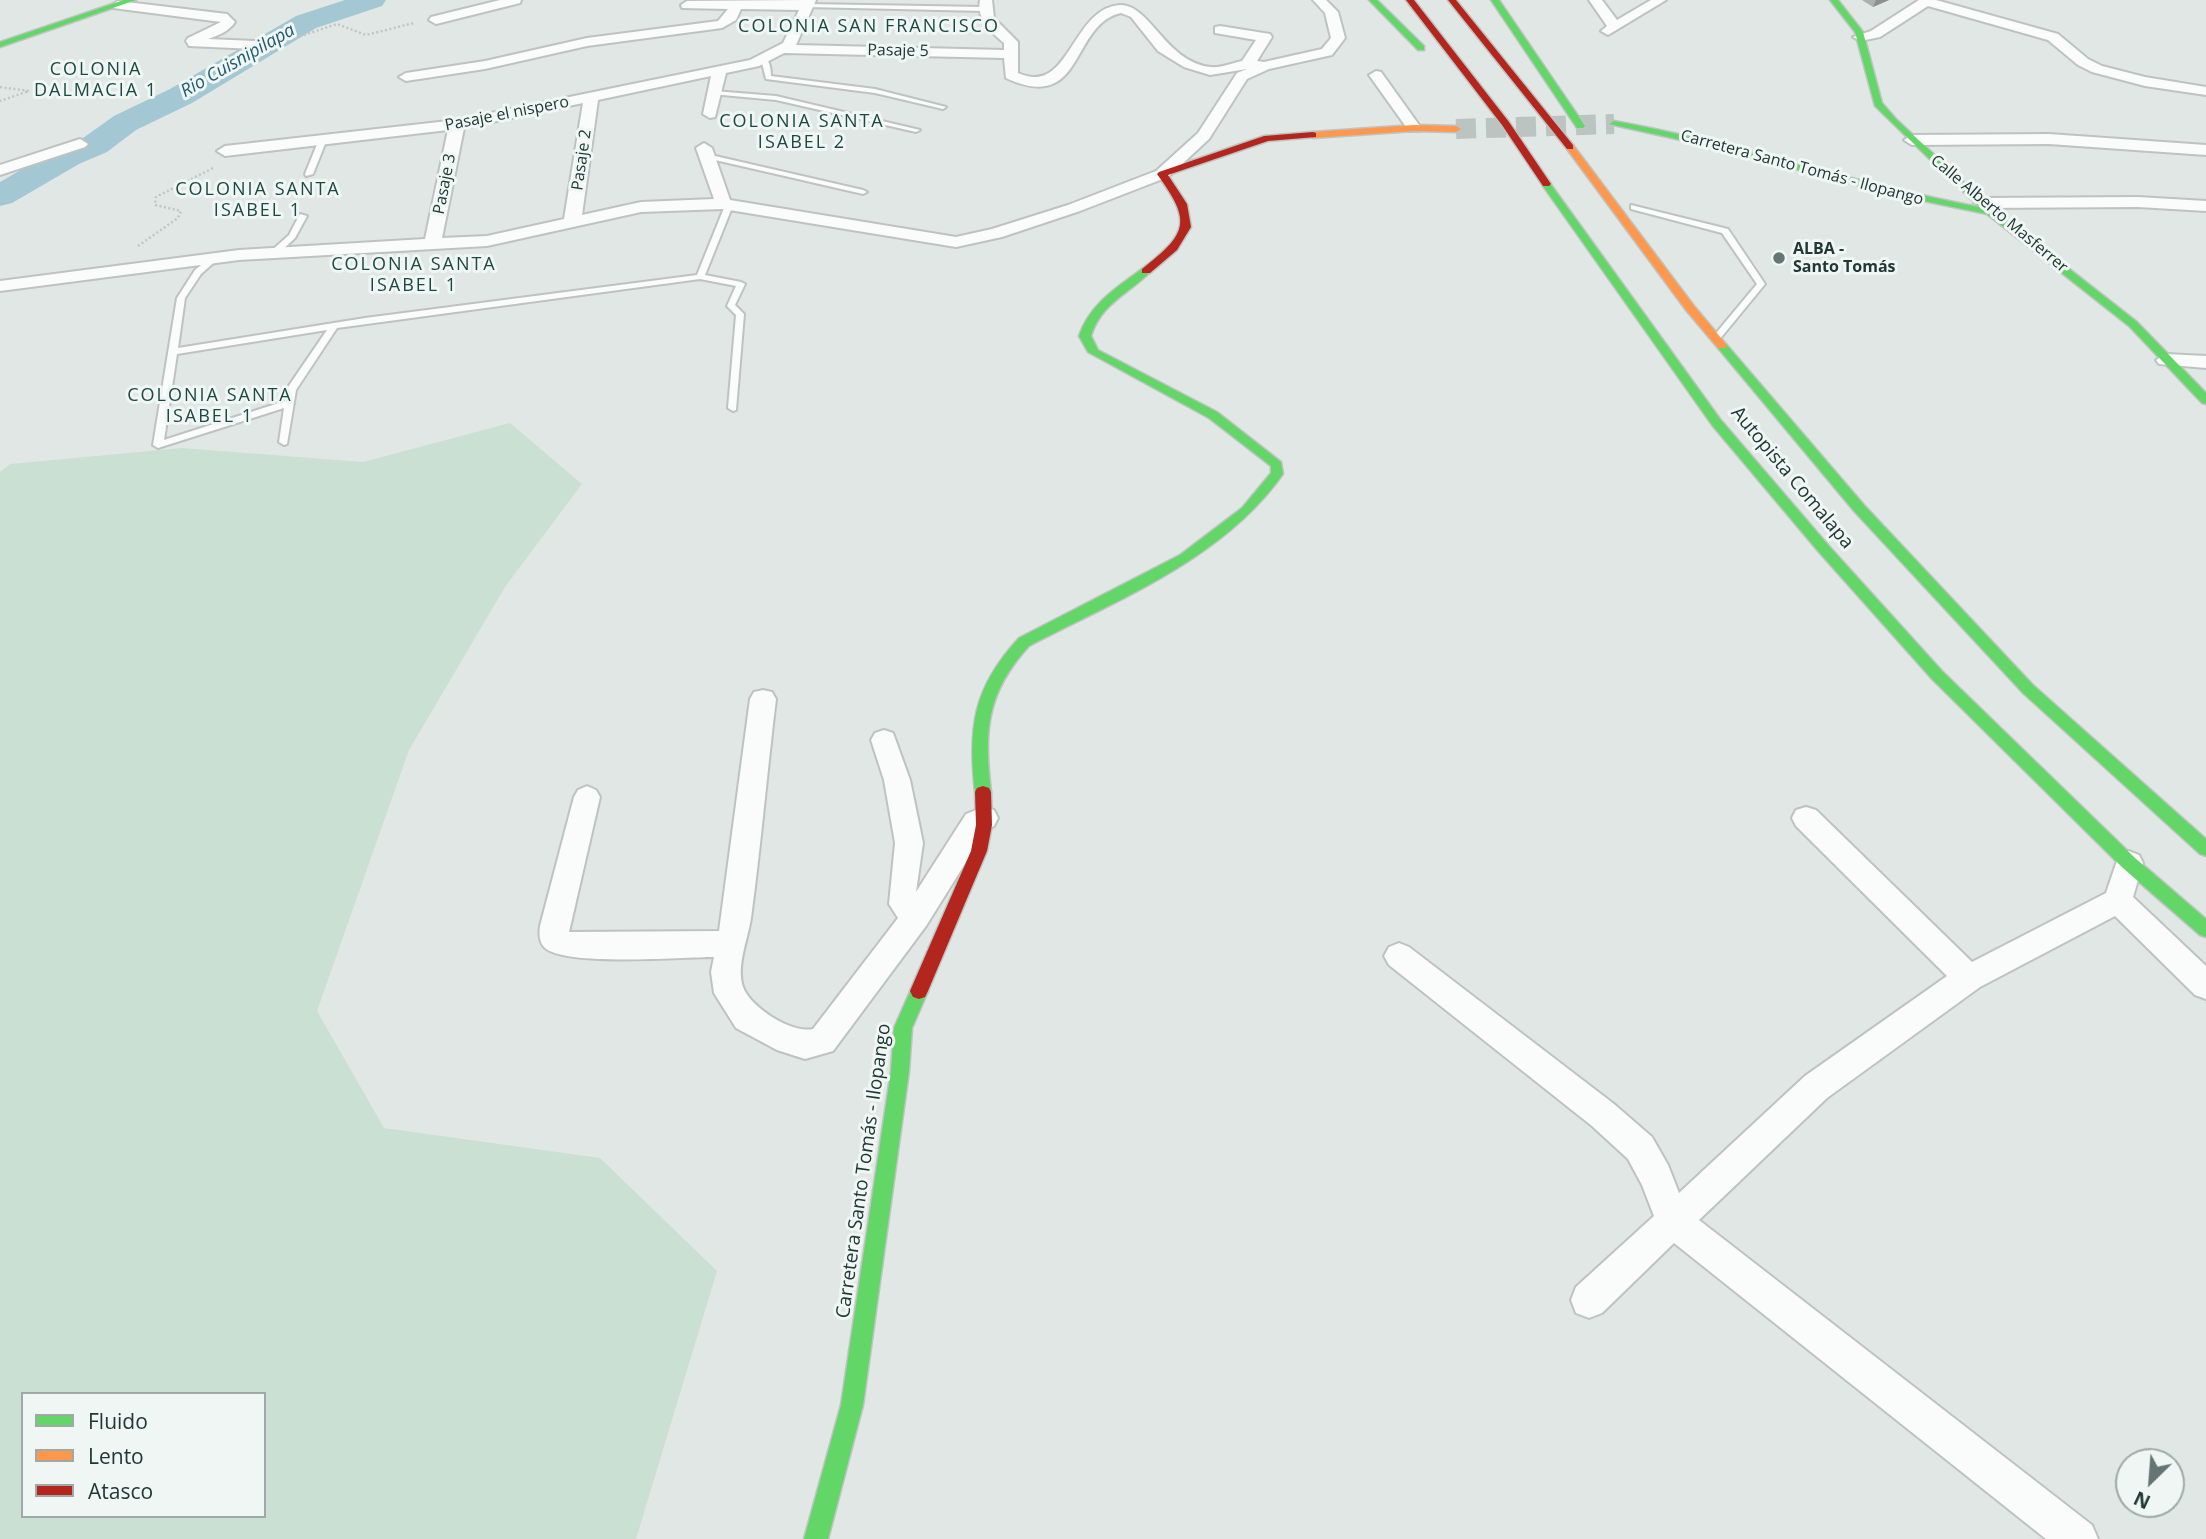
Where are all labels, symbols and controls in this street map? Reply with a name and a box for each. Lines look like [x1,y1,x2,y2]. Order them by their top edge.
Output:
district label: COLONIA SAN FRANCISCO [741,16,997,38]
water label: Rio Cuisnipilapa [177,20,299,102]
street label: Pasaje 5 [867,41,929,61]
district label: COLONIA DALMACIA 1 [35,59,157,102]
street label: Pasaje el nispero [443,93,571,135]
district label: COLONIA SANTA ISABEL 2 [721,111,883,154]
street label: Carretera Santo Tomás - Ilopango [1679,126,1925,210]
street label: Pasaje 2 [568,128,596,192]
street label: Calle Alberto Masferrer [1927,151,2071,277]
street label: Pasaje 3 [430,152,460,216]
district label: COLONIA SANTA ISABEL 1 [177,179,339,222]
place label: ALBA - Santo Tomás [1793,239,1896,277]
marker: ALBA - Santo Tomás [1771,250,1787,266]
district label: COLONIA SANTA ISABEL 1 [333,254,495,296]
district label: COLONIA SANTA ISABEL 1 [129,385,291,428]
street label: Autopista Comalapa [1726,402,1858,554]
street label: Carretera Santo Tomás - Ilopango [832,1022,896,1320]
legend [21,1392,266,1518]
text: Fluido [88,1407,148,1435]
text: Lento [88,1442,144,1470]
north arrow [2115,1448,2185,1518]
text: Atasco [88,1477,153,1505]
text: N [2129,1485,2154,1515]

